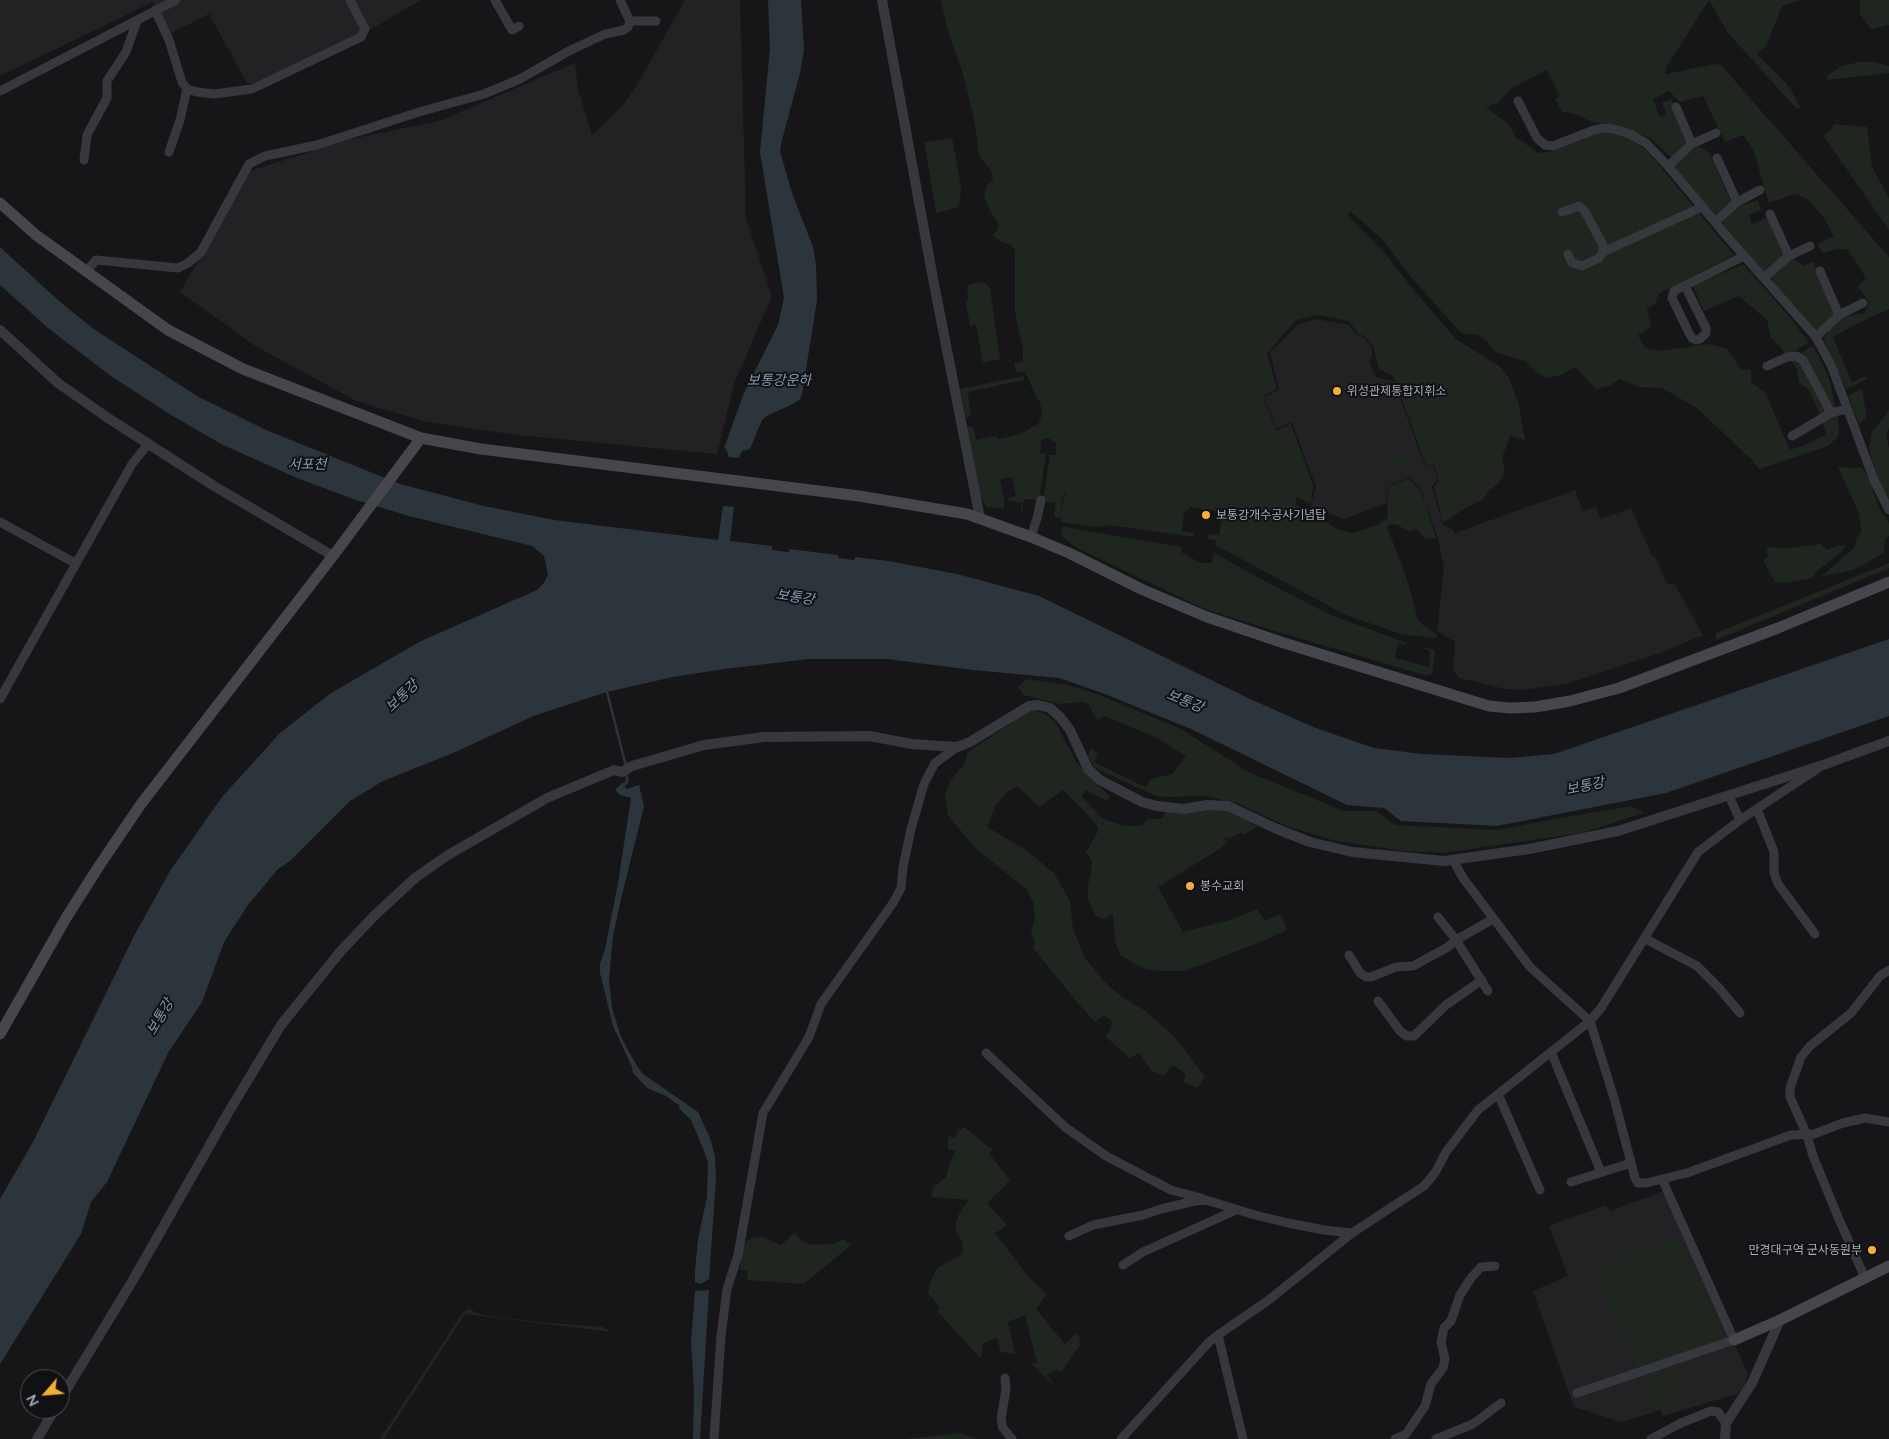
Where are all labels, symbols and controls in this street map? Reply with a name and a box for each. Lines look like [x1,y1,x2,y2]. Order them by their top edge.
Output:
water label: 보통강운하 [747,372,811,388]
place label: 위성관제통합지휘소 [1347,384,1446,398]
marker: 위성관제통합지휘소 [1331,385,1343,397]
water label: 서포천 [288,456,326,472]
place label: 보통강개수공사기념탑 [1216,508,1326,522]
marker: 보통강개수공사기념탑 [1200,509,1212,521]
water label: 보통강 [775,586,815,608]
water label: 보통강 [382,677,422,715]
water label: 보통강 [1164,686,1206,716]
water label: 보통강 [1564,774,1606,798]
place label: 봉수교회 [1200,879,1244,893]
marker: 봉수교회 [1184,880,1196,892]
water label: 보통강 [143,996,177,1038]
place label: 만경대구역 군사동원부 [1749,1243,1862,1257]
marker: 만경대구역 군사동원부 [1866,1244,1878,1256]
north arrow [20,1369,70,1419]
text: N [22,1392,42,1409]

